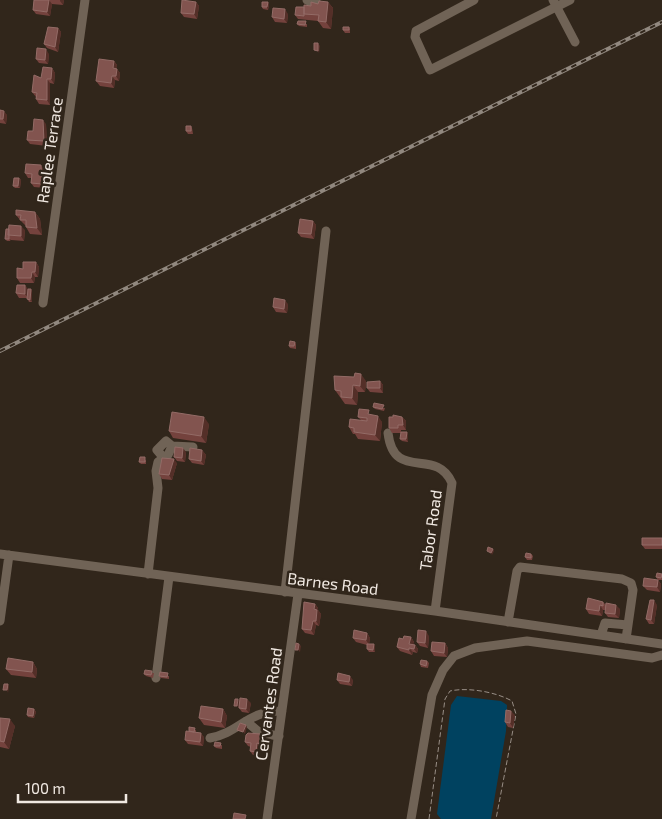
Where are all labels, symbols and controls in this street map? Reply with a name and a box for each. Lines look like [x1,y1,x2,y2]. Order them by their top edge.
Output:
street label: Raplee Terrace [32,96,66,204]
street label: Tabor Road [415,488,445,572]
street label: Barnes Road [286,568,380,598]
street label: Cervantes Road [251,646,285,762]
scale bar [18,772,125,804]
text: 100 m [25,779,66,797]

